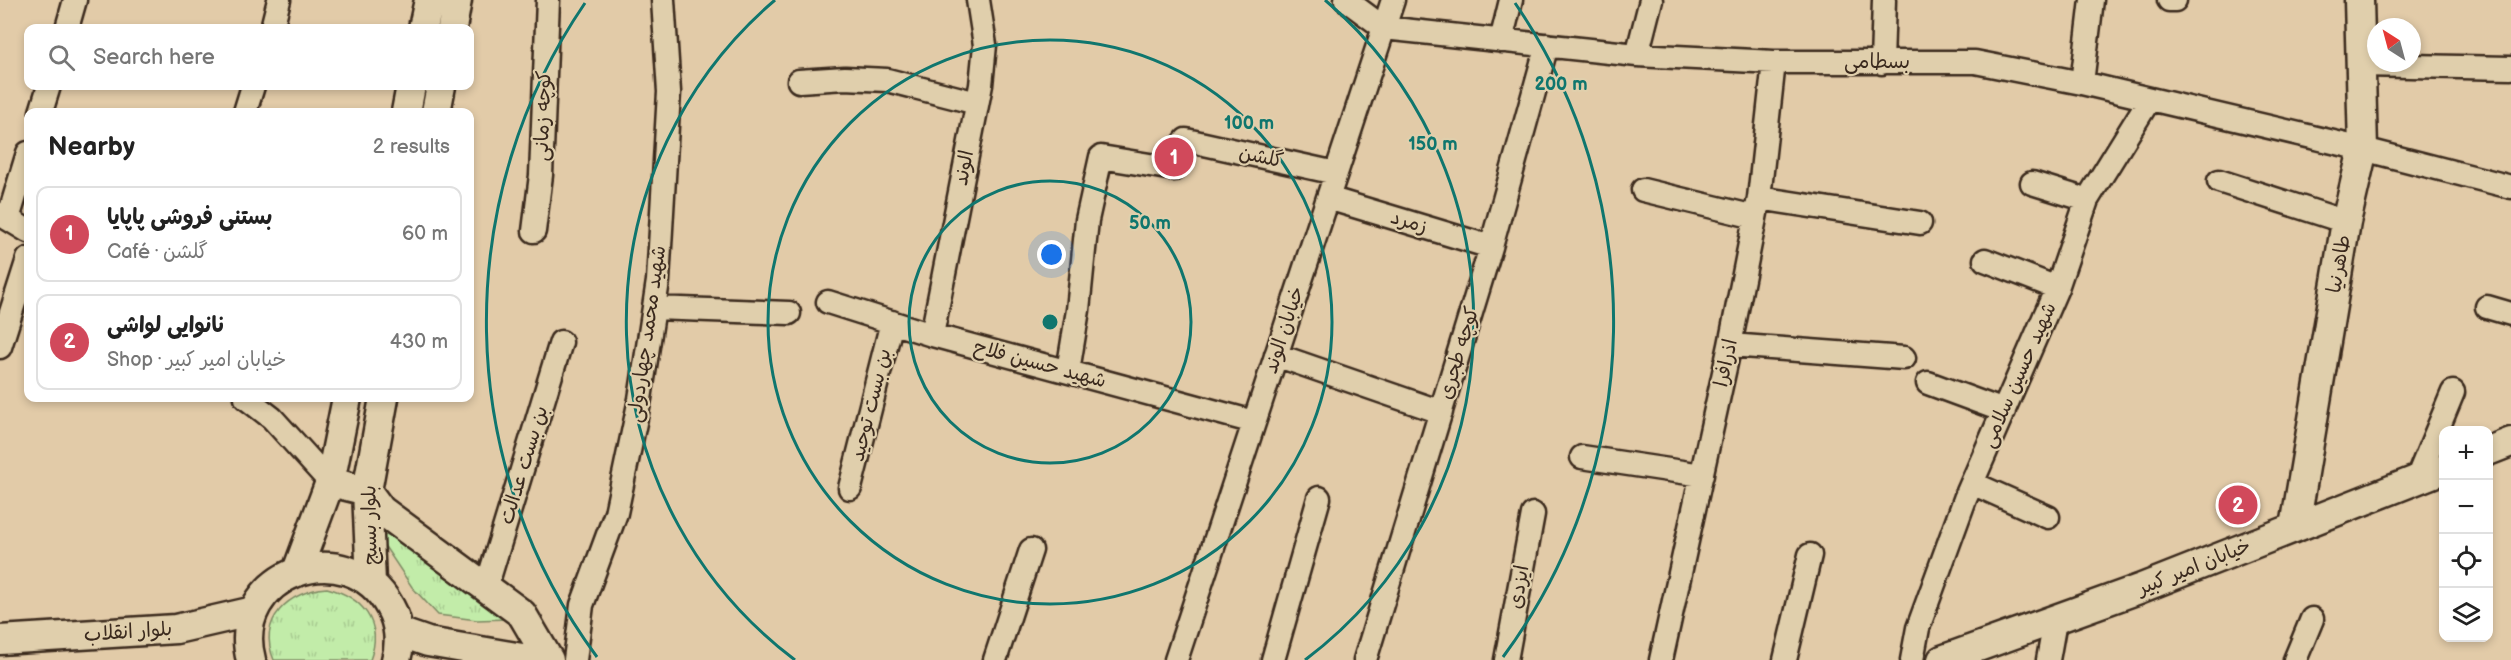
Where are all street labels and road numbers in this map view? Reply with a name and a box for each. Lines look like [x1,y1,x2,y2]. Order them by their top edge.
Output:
street label: بسطامی [1844,50,1910,74]
street label: کوچه زمانی [529,70,557,162]
street label: گلشن [1237,141,1285,173]
street label: الوند [949,148,979,188]
street label: زمرد [1388,205,1430,239]
street label: طاهرنیا [2322,233,2356,295]
street label: شهید محمد چهاردولی [623,244,671,424]
street label: خیابان الوند [1259,283,1309,377]
street label: شهید حسین سلامی [1976,298,2062,452]
street label: کوچه طجری [1434,304,1484,402]
street label: شهید حسین فلاح [971,335,1109,394]
street label: اذرافرا [1709,337,1743,389]
street label: بن بست توحید [845,346,897,464]
street label: بن بست عدالت [495,403,553,527]
street label: بلوار بسیج [357,485,384,565]
street label: خیابان امیر کبیر [2132,533,2254,601]
street label: ایزدی [1503,563,1535,611]
street label: بلوار انقلاب [83,617,173,647]

